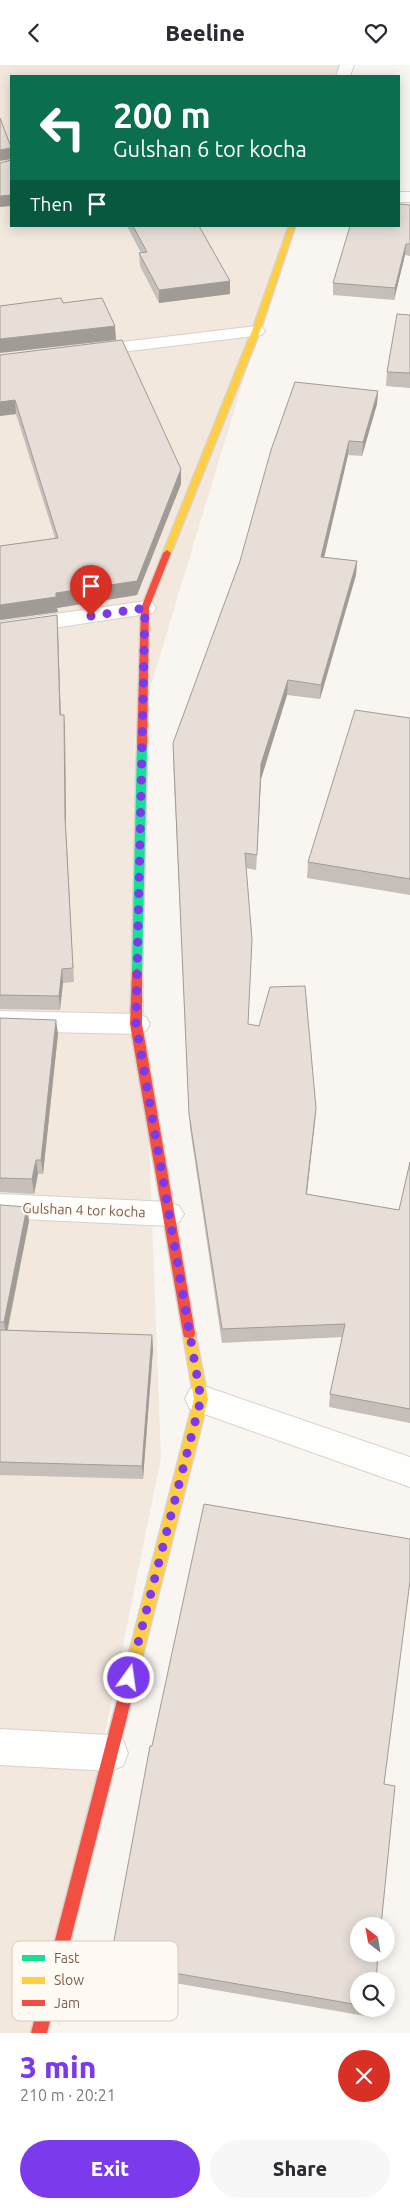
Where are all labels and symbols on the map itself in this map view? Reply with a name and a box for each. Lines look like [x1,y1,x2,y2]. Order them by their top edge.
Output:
pin [70,565,112,616]
street label: Gulshan 4 tor kocha [22,1200,146,1220]
position arrow [102,1651,154,1703]
north arrow [350,1917,395,1963]
legend [12,1941,178,2021]
text: Fast [54,1950,80,1966]
text: Slow [54,1972,84,1988]
text: Jam [54,1995,80,2011]

